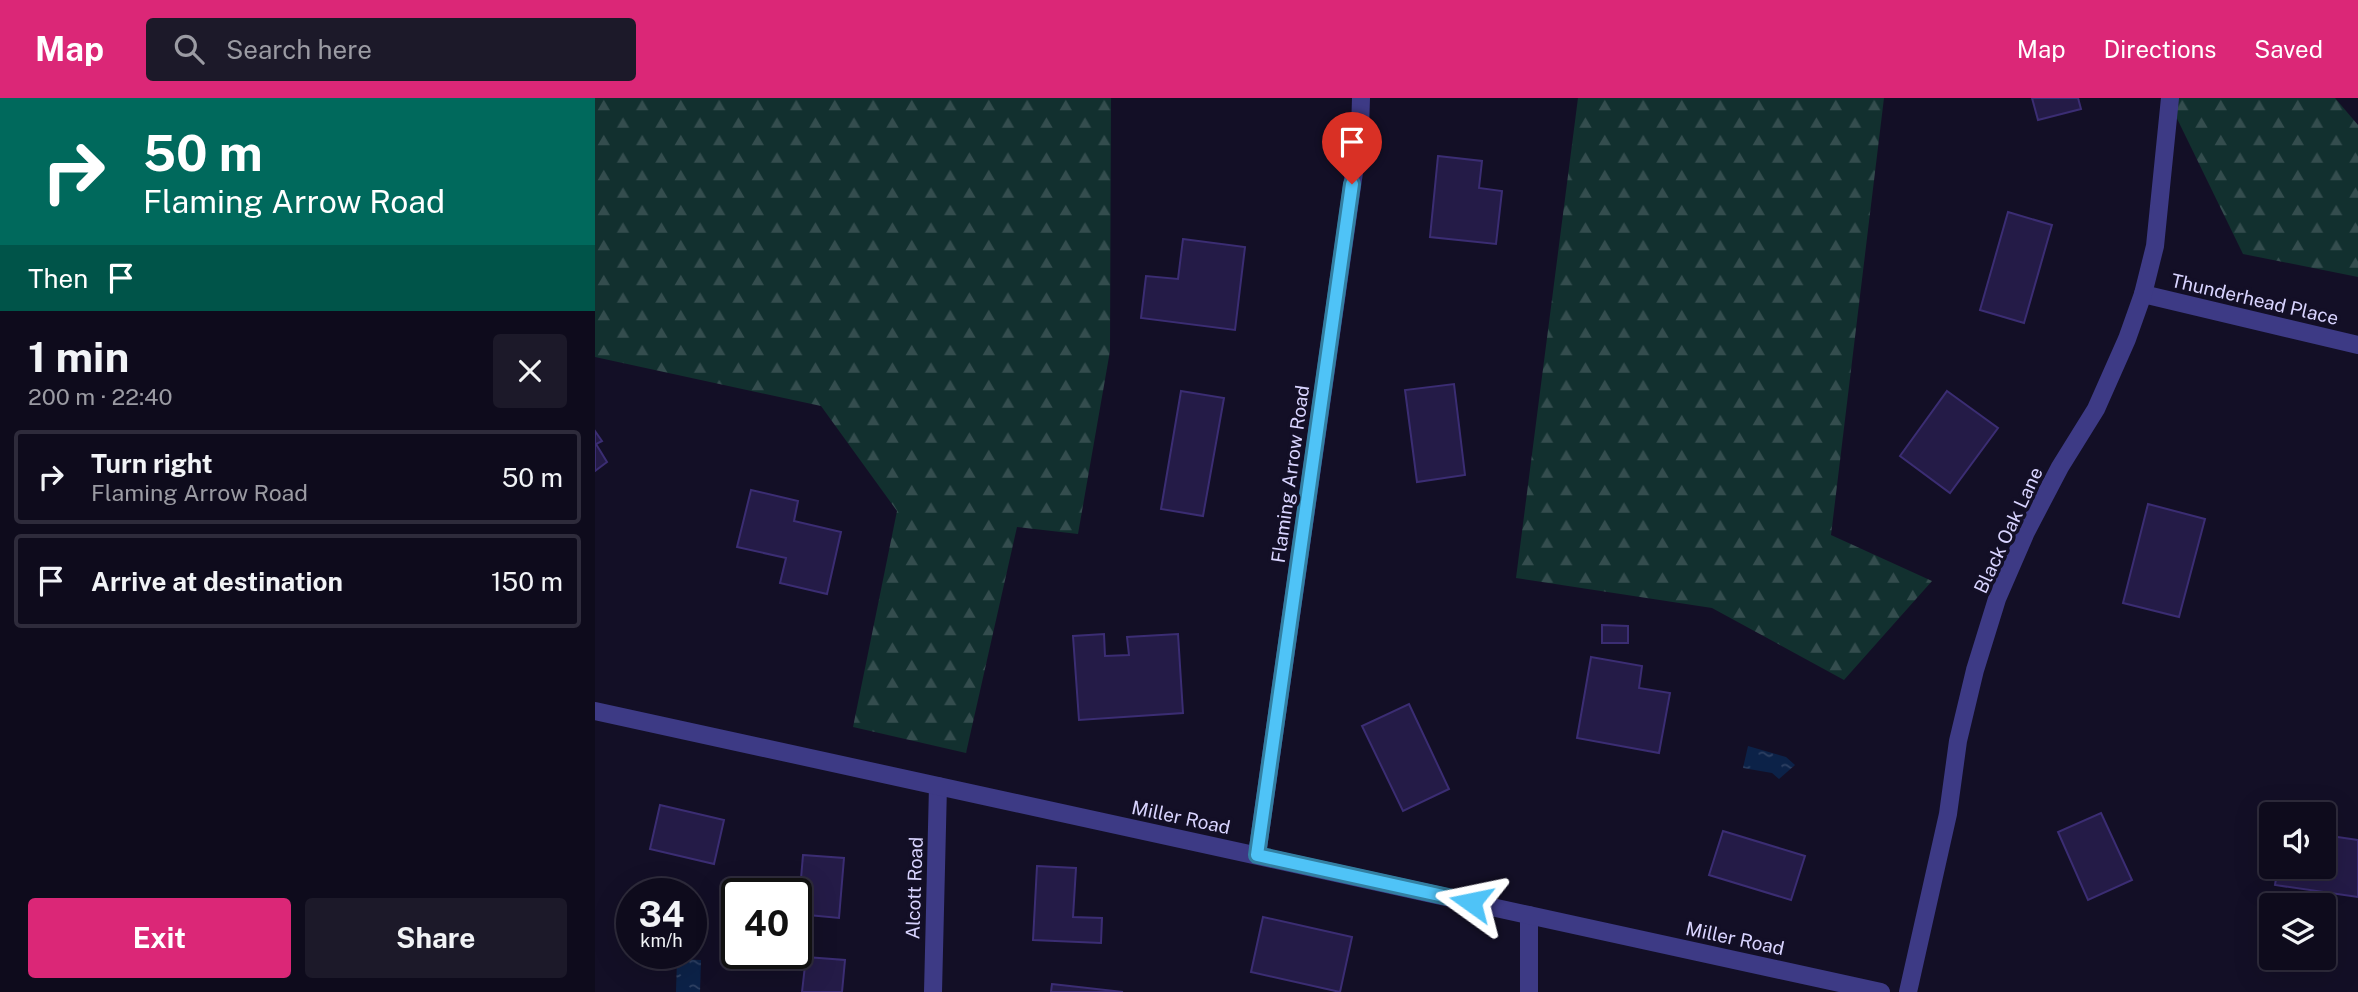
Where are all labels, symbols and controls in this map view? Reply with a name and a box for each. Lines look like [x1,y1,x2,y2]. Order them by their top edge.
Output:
search box [146,18,636,81]
text: Map [35,30,104,68]
icon: search [170,30,208,68]
text: Search here [226,34,372,65]
text: Map [2017,35,2066,63]
text: Directions [2104,35,2216,63]
text: Saved [2254,35,2323,63]
pin [1322,112,1382,184]
icon: arrive [1333,123,1371,161]
text: 50 m [143,124,263,182]
icon: right [28,126,119,217]
text: Flaming Arrow Road [143,183,445,220]
icon: arrive [102,259,140,297]
text: Then [28,263,88,294]
street label: Thunderhead Place [2169,269,2341,329]
text: 1 min [28,332,129,381]
button: close [493,334,567,408]
text: 200 m · 22:40 [28,383,172,410]
street label: Flaming Arrow Road [1267,384,1313,564]
text: Turn right [91,448,213,479]
icon: right [32,458,70,496]
text: 50 m [502,462,563,493]
street label: Black Oak Lane [1969,463,2047,597]
text: Flaming Arrow Road [91,479,308,506]
icon: arrive [32,562,70,600]
text: Arrive at destination [91,566,343,597]
text: 150 m [491,566,563,597]
street label: Miller Road [1130,796,1232,838]
map controls [2259,802,2336,970]
button: sound [2259,802,2336,879]
street label: Alcott Road [901,836,927,940]
position arrow [1434,865,1508,939]
speed limit sign: 40 [721,878,812,969]
button: layers [2259,893,2336,970]
text: 34 [638,894,685,935]
button: Exit [28,898,291,978]
button: Share [305,898,567,978]
street label: Miller Road [1684,917,1786,959]
text: km/h [640,930,683,951]

